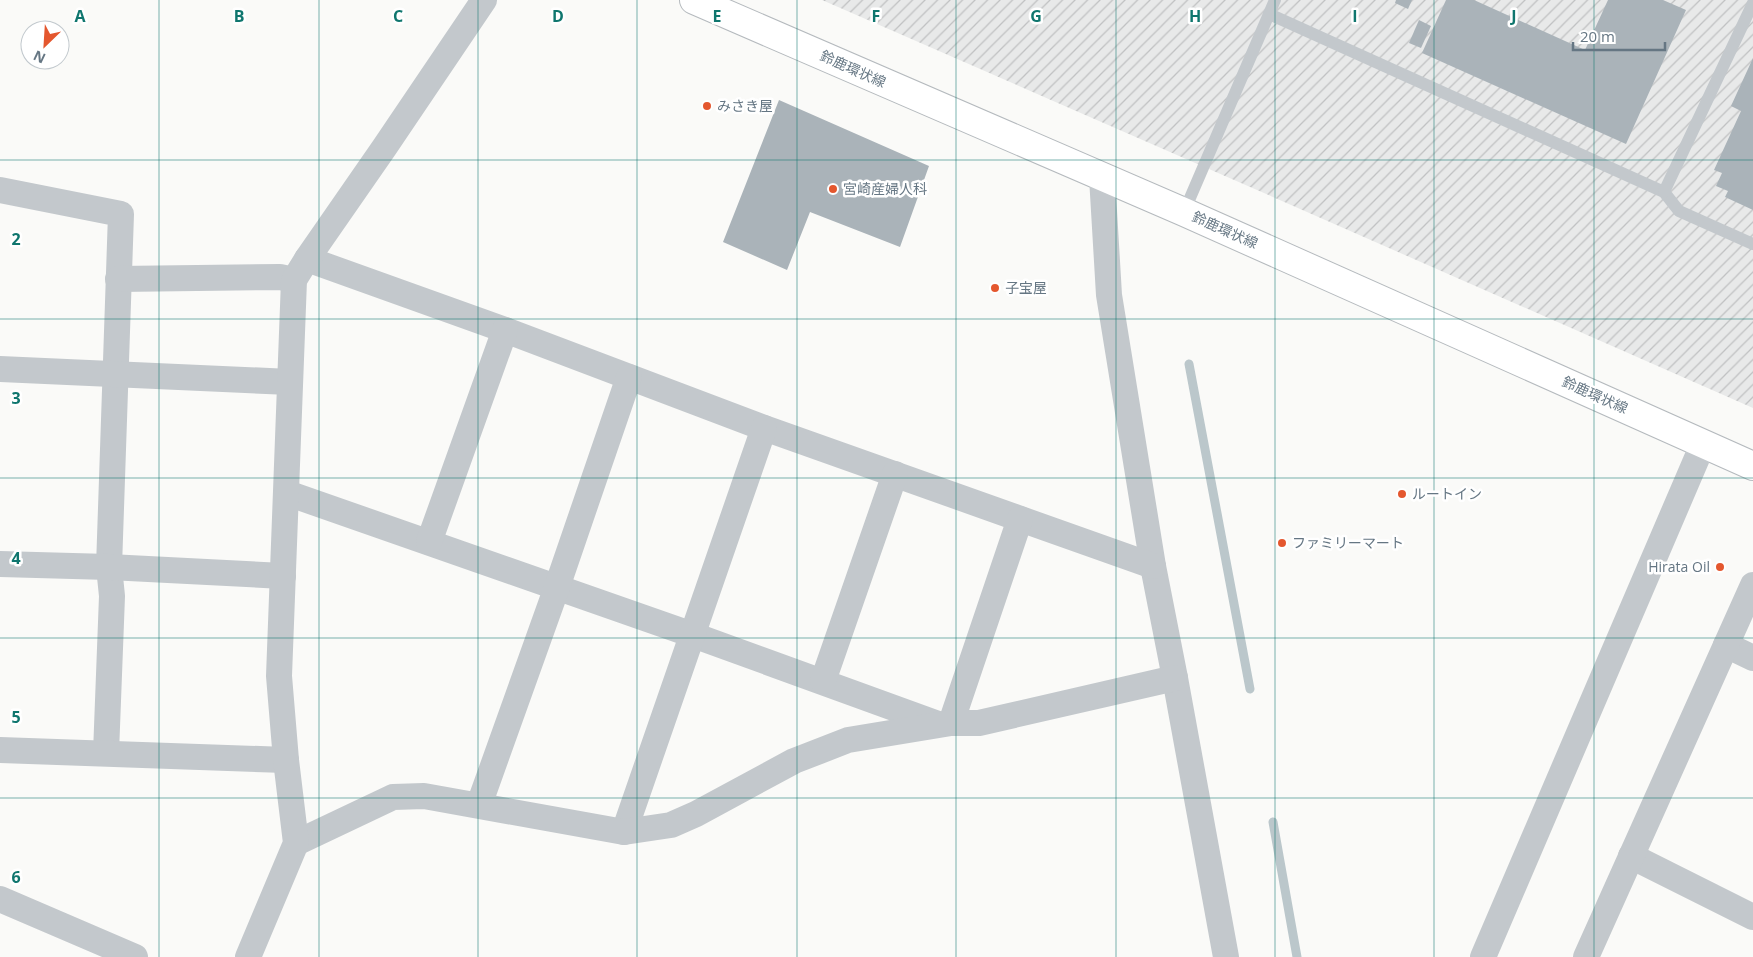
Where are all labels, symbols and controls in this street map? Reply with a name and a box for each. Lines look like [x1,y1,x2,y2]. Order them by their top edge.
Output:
text: A [74,5,86,27]
text: B [234,5,244,27]
text: C [393,5,403,27]
text: D [552,5,564,27]
text: E [713,5,722,27]
text: F [872,5,880,27]
text: G [1030,5,1042,27]
text: H [1189,5,1201,27]
text: I [1352,5,1358,27]
text: J [1509,5,1517,27]
north arrow [20,20,70,70]
scale bar [1573,20,1666,52]
text: 20 m [1580,26,1615,46]
text: N [30,46,48,68]
street label: 鈴鹿環状線 [817,46,889,91]
place label: みさき屋 [717,96,773,115]
marker: みさき屋 [701,100,713,112]
place label: 宮崎産婦人科 [843,179,927,198]
marker: 宮崎産婦人科 [827,183,839,195]
street label: 鈴鹿環状線 [1189,207,1261,252]
text: 2 [11,228,21,250]
place label: 子宝屋 [1005,278,1047,297]
marker: 子宝屋 [989,282,1001,294]
street label: 鈴鹿環状線 [1559,372,1631,417]
text: 3 [11,387,21,409]
place label: ルートイン [1412,484,1482,503]
marker: ルートイン [1396,488,1408,500]
place label: ファミリーマート [1292,533,1404,552]
marker: ファミリーマート [1276,537,1288,549]
text: 4 [11,547,21,569]
place label: Hirata Oil [1648,557,1710,576]
marker: Hirata Oil [1714,561,1726,573]
text: 5 [11,706,21,728]
text: 6 [11,866,21,888]

